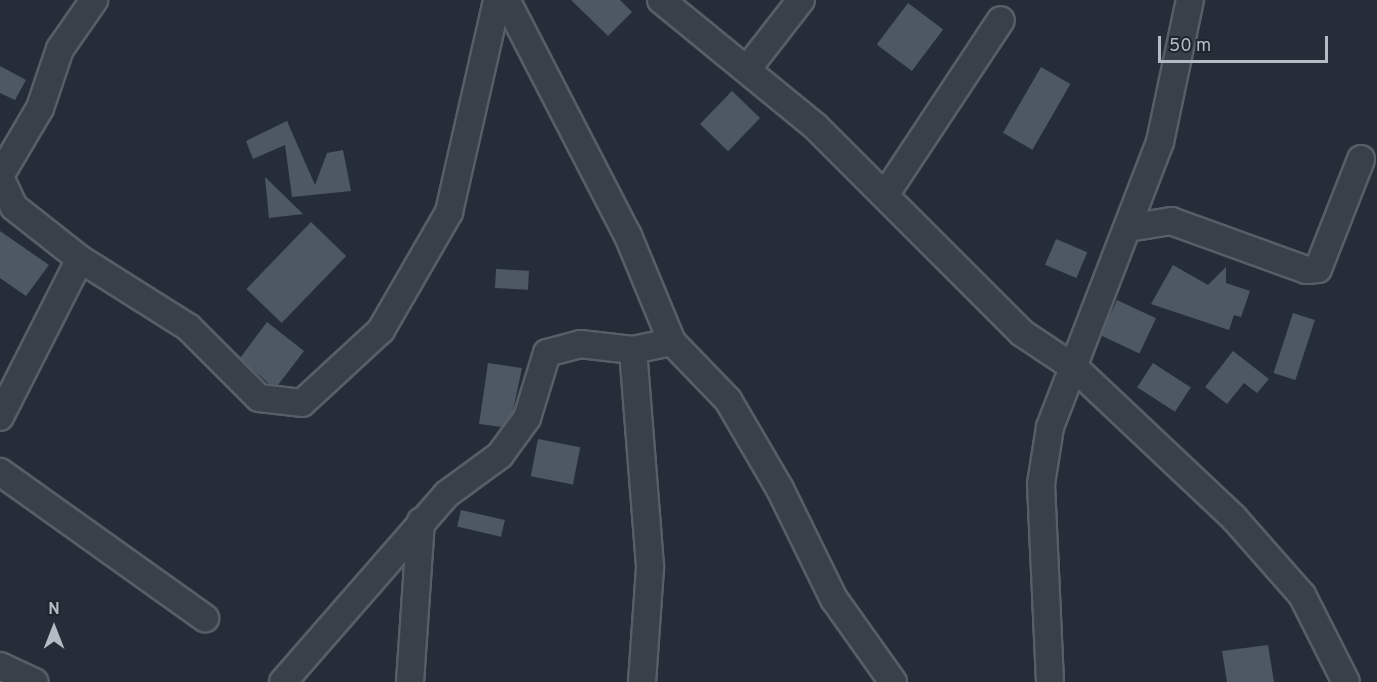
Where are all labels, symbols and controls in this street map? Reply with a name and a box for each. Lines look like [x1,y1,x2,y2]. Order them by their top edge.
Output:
scale bar [1161,24,1330,62]
text: 50 m [1169,35,1211,58]
north arrow [24,598,84,658]
text: N [48,600,60,620]

